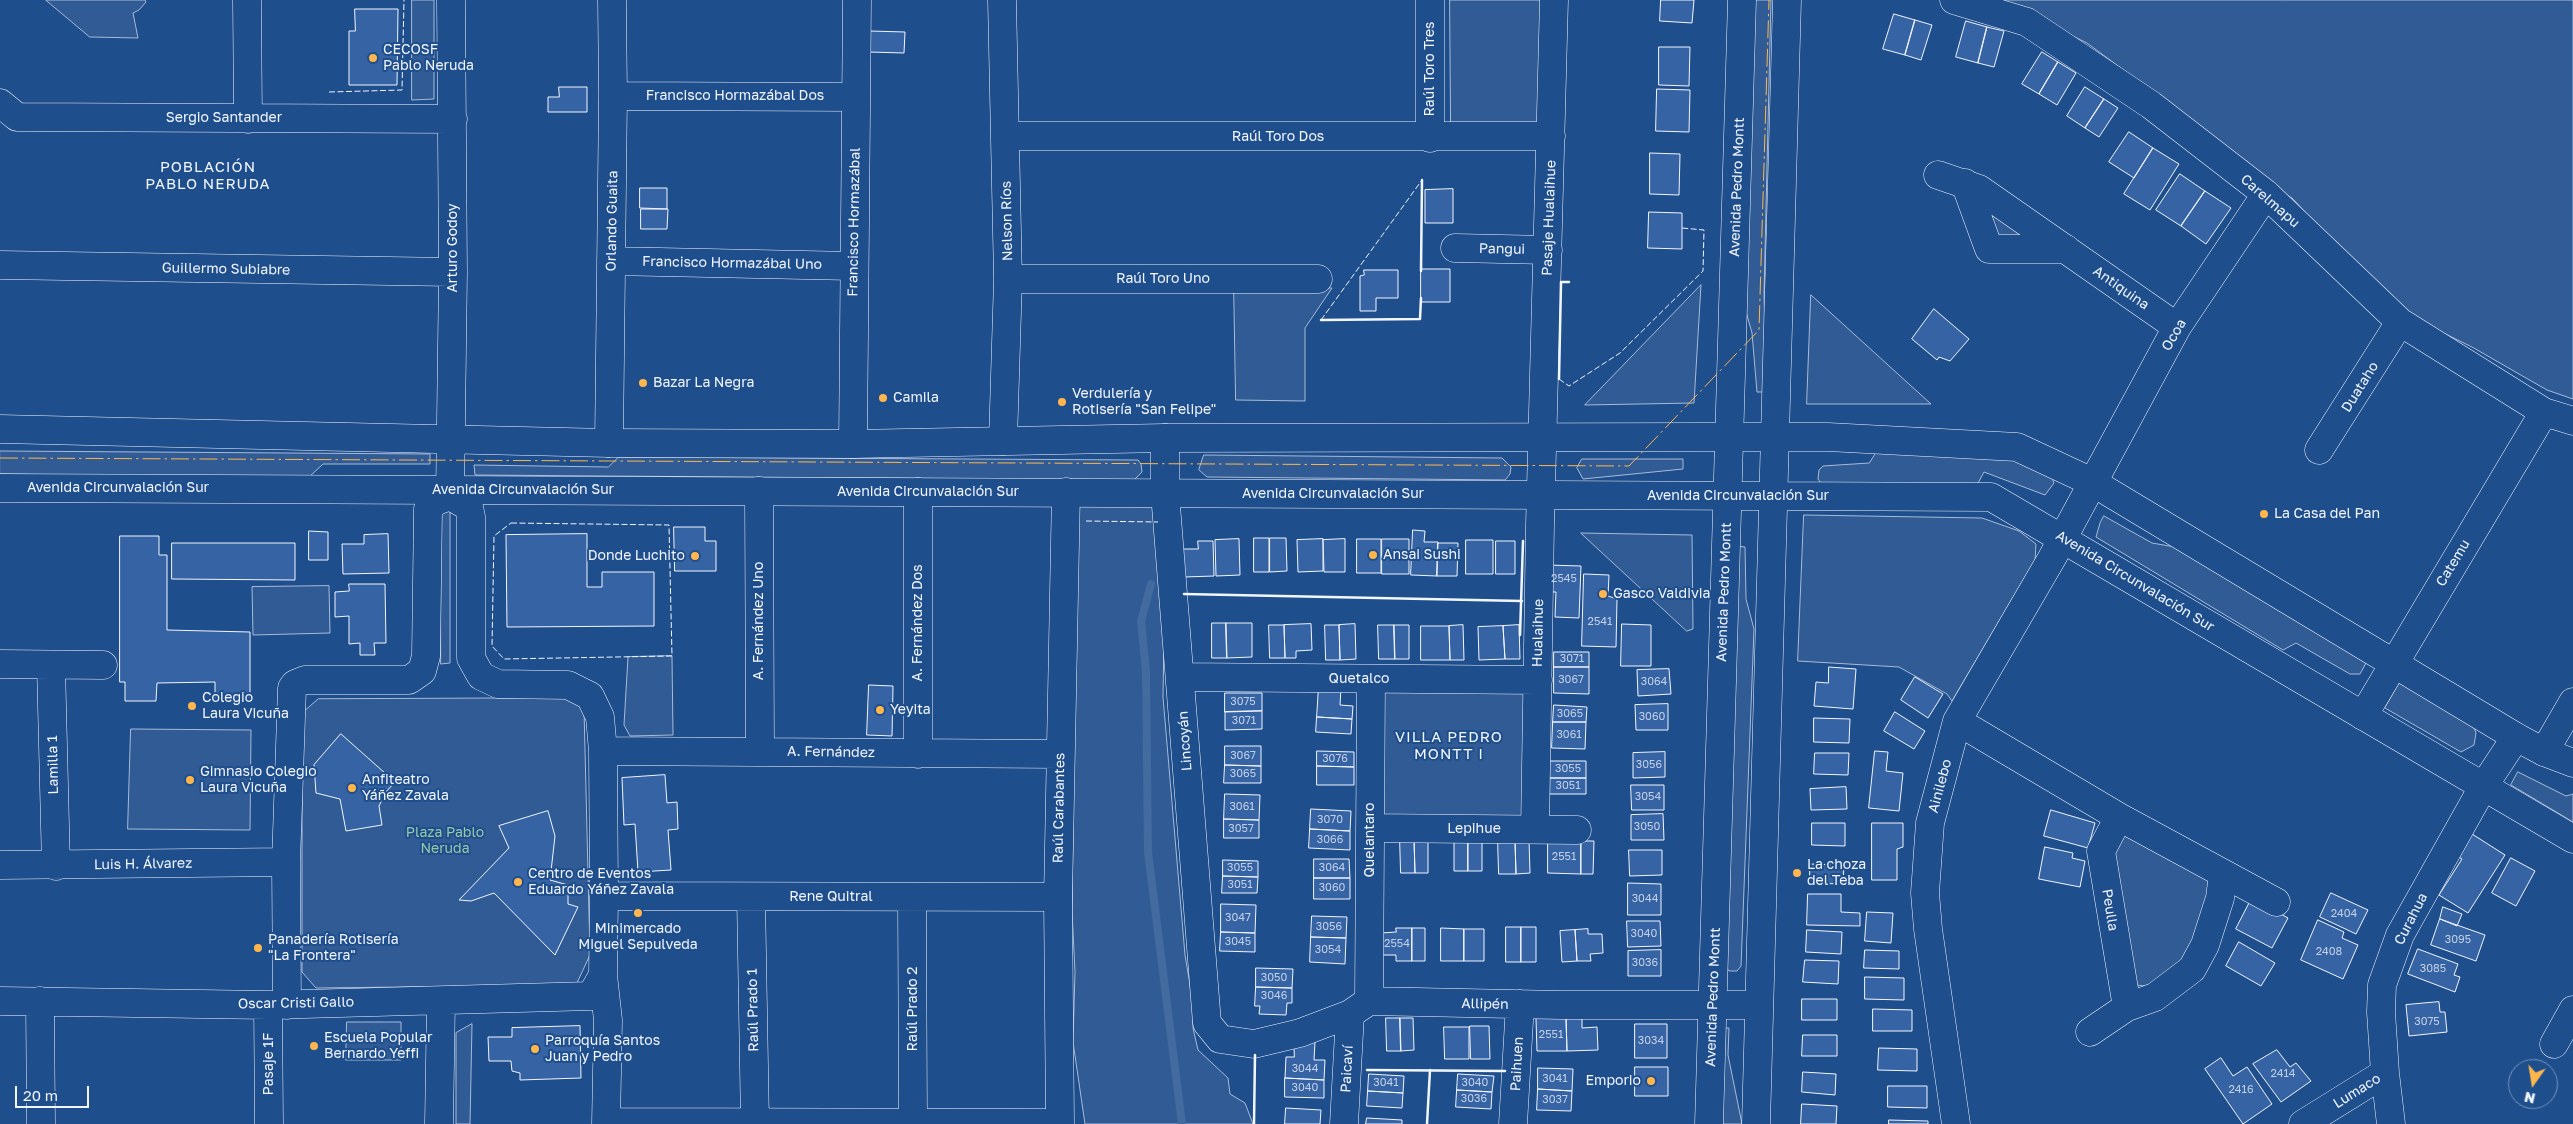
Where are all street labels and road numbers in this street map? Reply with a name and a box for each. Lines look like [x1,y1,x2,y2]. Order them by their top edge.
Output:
street label: Raúl Toro Tres [1422,21,1438,117]
street label: Francisco Hormazábal Dos [646,88,824,104]
street label: Sergio Santander [166,110,282,126]
street label: Avenida Pedro Montt [1726,117,1748,257]
street label: Raúl Toro Dos [1232,129,1324,145]
street label: Francisco Hormazábal [844,147,864,297]
street label: Pasaje Hualaihue [1539,160,1559,276]
street label: Orlando Guaita [603,170,621,272]
street label: Carelmapu [2237,171,2303,231]
street label: Nelson Ríos [998,181,1016,261]
street label: Arturo Godoy [445,203,461,293]
street label: Pangui [1479,240,1525,258]
street label: Francisco Hormazábal Uno [642,253,822,273]
street label: Guillermo Subiabre [162,259,290,279]
street label: Antiquina [2090,263,2152,313]
street label: Raúl Toro Uno [1116,271,1210,287]
street label: Ocoa [2158,316,2190,354]
street label: Duataho [2338,359,2382,415]
street label: Avenida Circunvalación Sur [27,480,209,496]
street label: Avenida Circunvalación Sur [432,482,614,498]
street label: Avenida Circunvalación Sur [837,484,1019,500]
street label: Avenida Circunvalación Sur [1242,486,1424,502]
street label: Avenida Circunvalación Sur [1647,488,1829,504]
street label: Avenida Pedro Montt [1713,522,1735,662]
street label: Avenida Circunvalación Sur [2053,527,2217,635]
street label: Catemu [2432,536,2474,590]
street label: A. Fernández Uno [751,562,767,680]
street label: A. Fernández Dos [910,564,926,682]
street label: Hualaihue [1529,599,1547,667]
street label: Quetalco [1329,671,1389,687]
street label: Lincoyán [1175,710,1195,772]
street label: Lamilla 1 [44,735,62,795]
street label: A. Fernández [787,743,875,761]
street label: Raúl Carabantes [1050,753,1068,863]
street label: Ainilebo [1925,757,1955,815]
street label: Quelantaro [1362,802,1378,878]
street label: Lepihue [1447,821,1501,837]
street label: Luis H. Álvarez [94,855,192,873]
street label: Peulla [2098,888,2122,932]
street label: Rene Quitral [789,889,873,905]
street label: Curahua [2391,890,2431,948]
street label: Avenida Pedro Montt [1702,927,1724,1067]
street label: Raúl Prado 2 [905,967,921,1051]
street label: Raúl Prado 1 [744,968,762,1052]
street label: Oscar Cristi Gallo [238,994,354,1012]
street label: Allipén [1461,995,1509,1013]
street label: Pasaje 1F [261,1033,277,1095]
street label: Paihuen [1507,1036,1527,1092]
street label: Paicaví [1337,1045,1357,1093]
street label: Lumaco [2330,1070,2384,1112]

